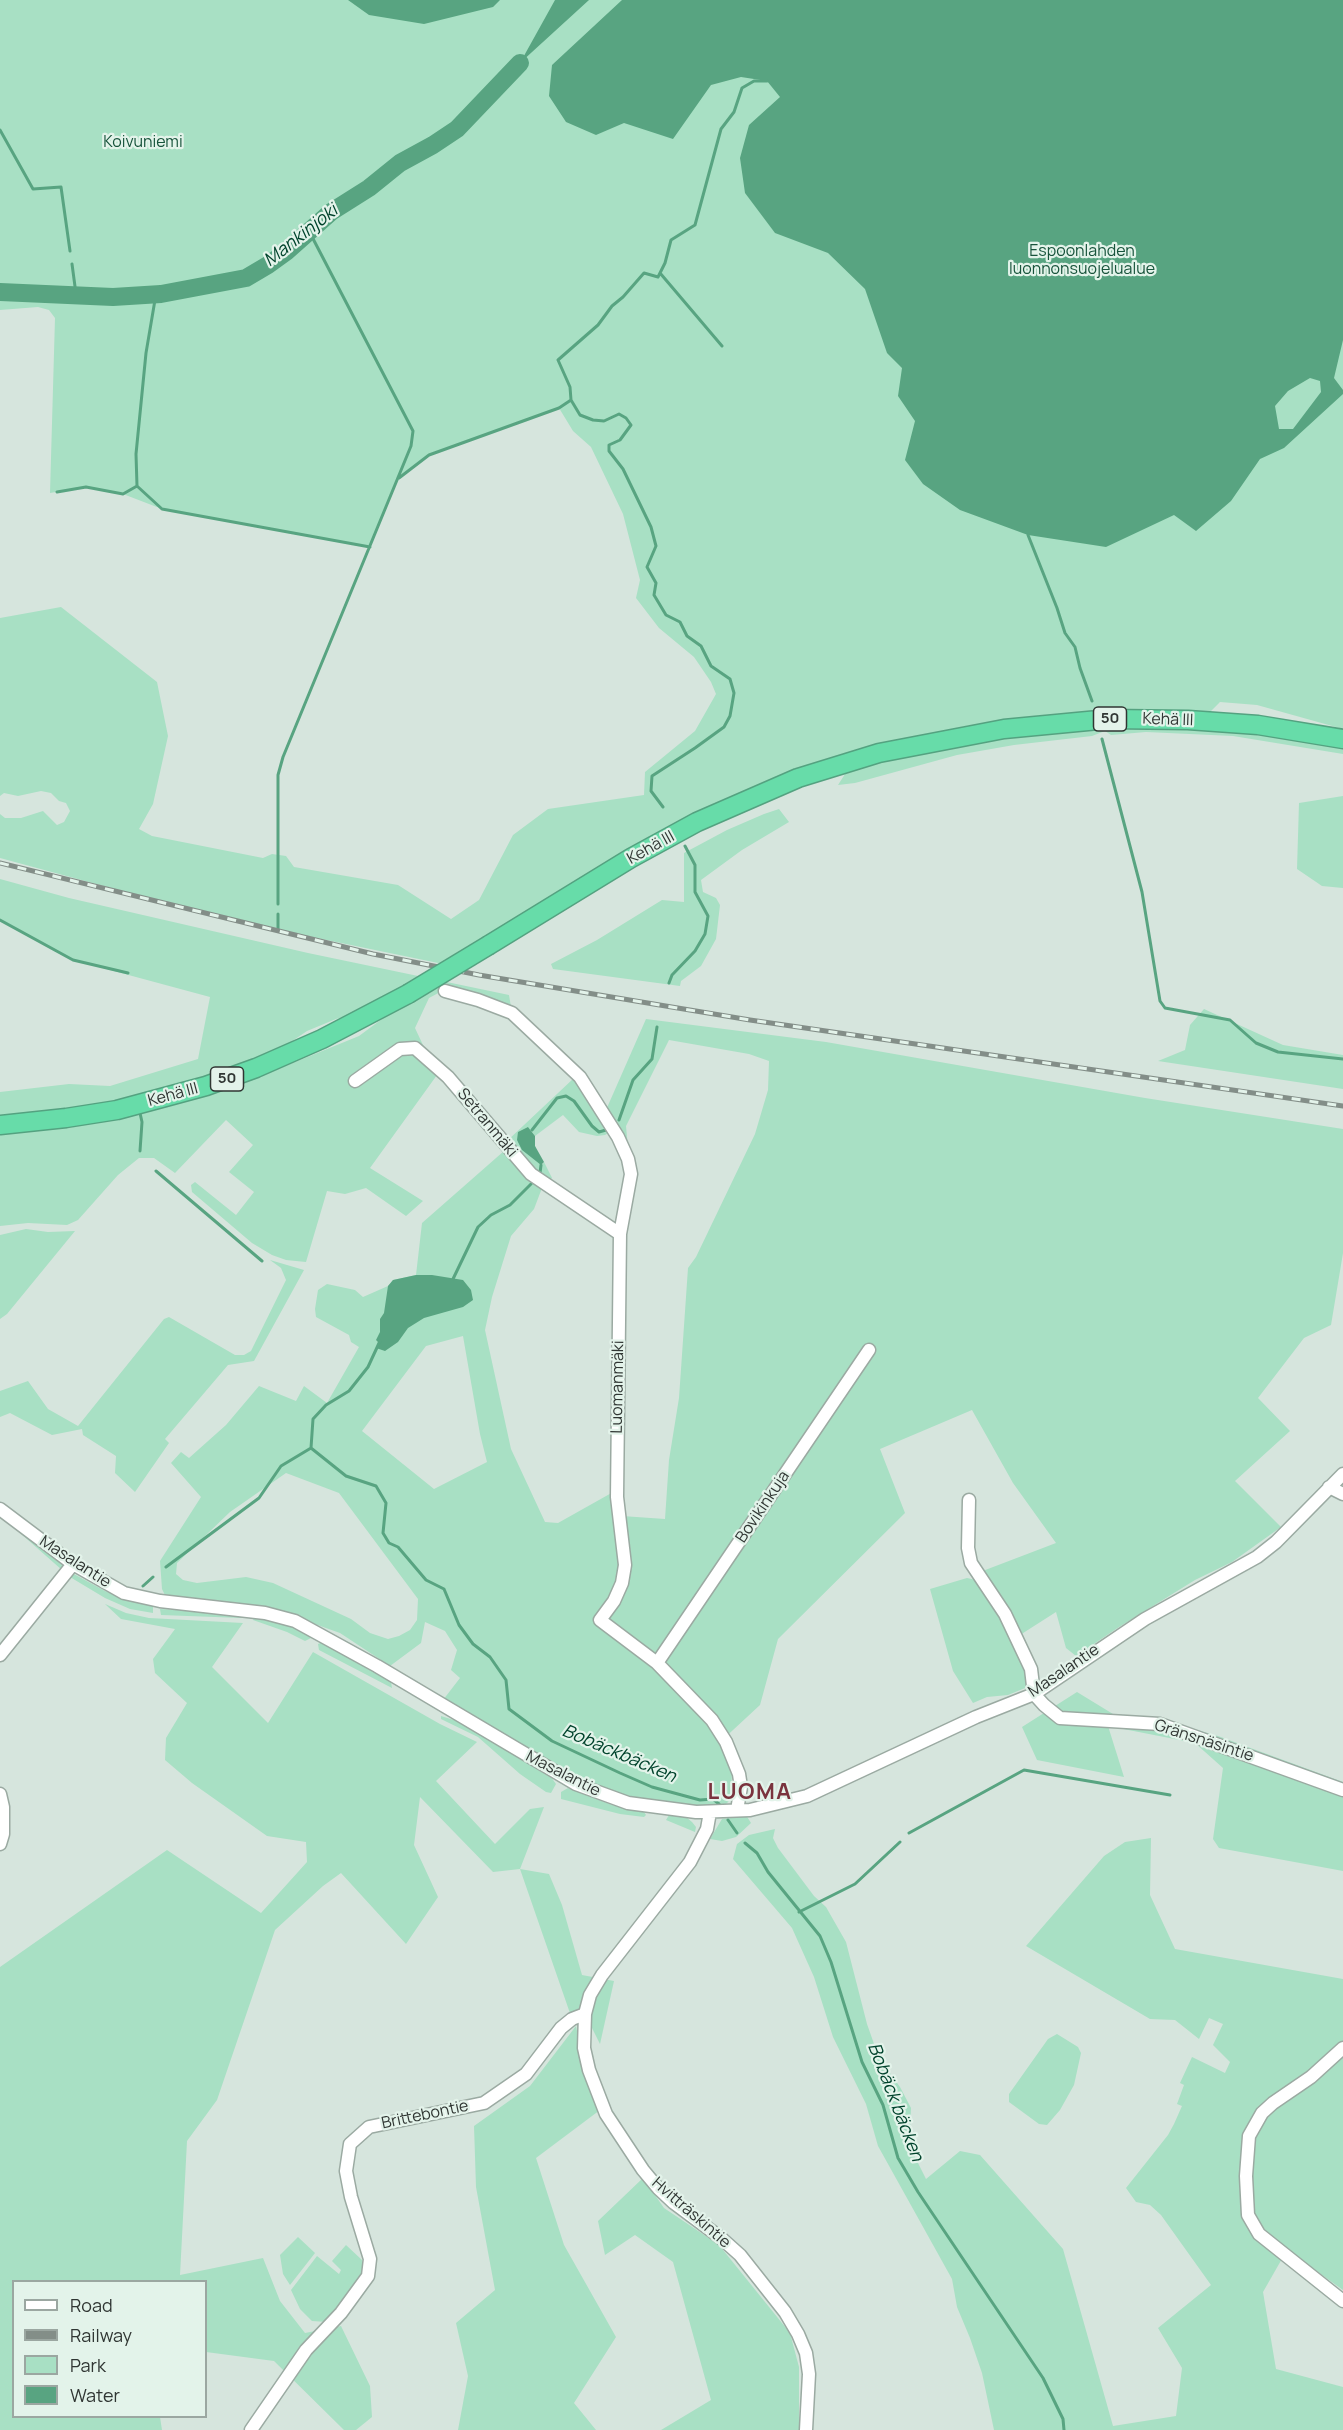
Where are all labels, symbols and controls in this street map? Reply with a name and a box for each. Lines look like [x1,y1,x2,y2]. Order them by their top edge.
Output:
park label: Koivuniemi [103,133,183,153]
water label: Mankinjoki [260,200,342,272]
park label: Espoonlahden luonnonsuojelualue [1009,242,1155,280]
road number: 50 [1094,707,1126,731]
street label: Kehä III [1142,710,1194,730]
street label: Kehä III [624,827,678,869]
road number: 50 [210,1067,244,1091]
street label: Kehä III [146,1079,200,1111]
street label: Setranmäki [453,1085,521,1161]
street label: Luomanmäki [608,1340,628,1434]
street label: Bovikinkuja [732,1468,794,1546]
street label: Masalantie [36,1532,114,1592]
street label: Masalantie [1025,1640,1103,1702]
street label: Gränsnäsintie [1152,1716,1256,1766]
water label: Bobäckbäcken [559,1720,679,1788]
street label: Masalantie [522,1747,604,1801]
district label: LUOMA [707,1780,793,1806]
water label: Bobäck bäcken [862,2040,928,2164]
street label: Brittebontie [380,2096,470,2134]
street label: Hvitträskintie [648,2174,734,2252]
legend [12,2280,207,2418]
text: Road [70,2293,113,2317]
text: Railway [70,2323,132,2347]
text: Park [70,2353,106,2377]
text: Water [70,2383,120,2407]

